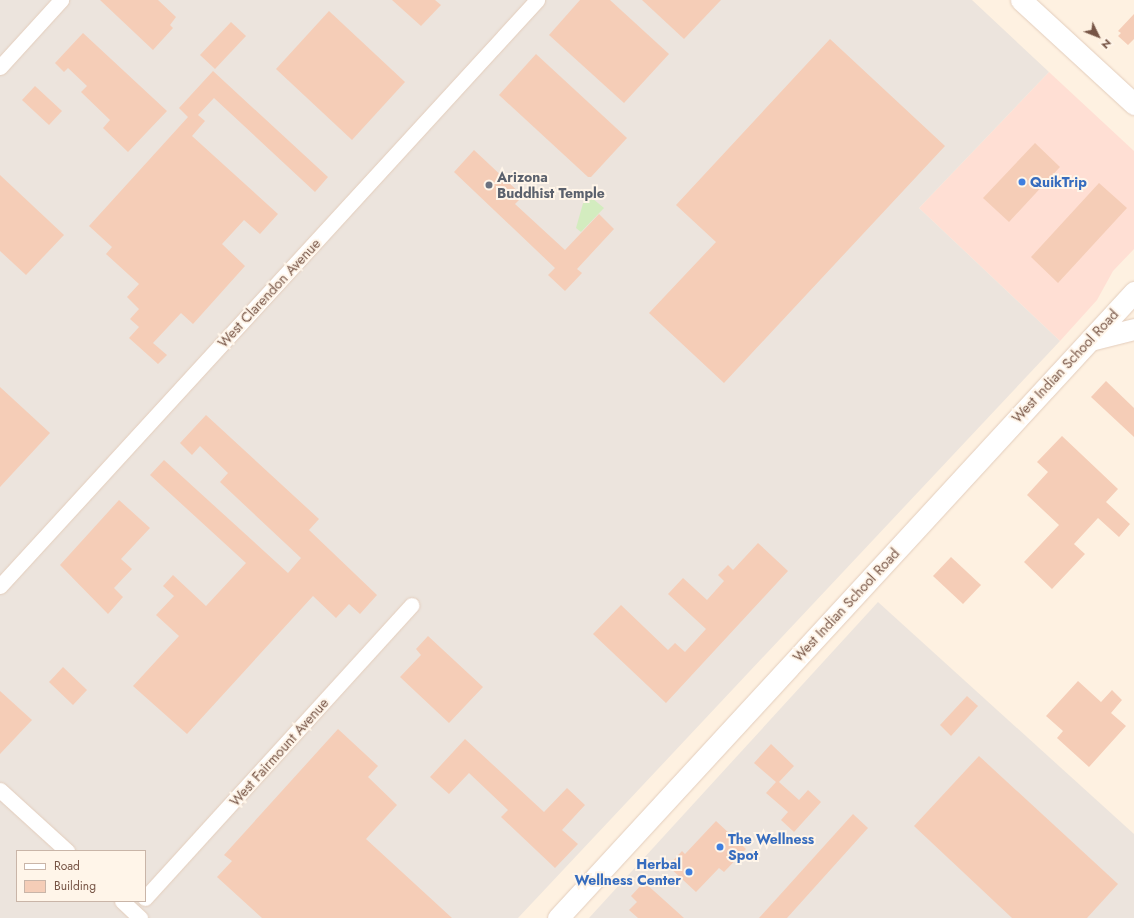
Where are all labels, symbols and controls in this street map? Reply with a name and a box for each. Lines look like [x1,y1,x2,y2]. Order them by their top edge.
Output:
north arrow [1078,16,1118,56]
text: N [1098,36,1116,53]
place label: Arizona Buddhist Temple [497,169,605,202]
place label: QuikTrip [1030,174,1087,190]
marker: QuikTrip [1017,177,1027,187]
marker: Arizona Buddhist Temple [484,180,494,190]
street label: West Clarendon Avenue [214,235,324,351]
street label: West Indian School Road [1008,306,1122,426]
street label: West Indian School Road [789,545,903,665]
street label: West Fairmount Avenue [226,695,332,809]
place label: The Wellness Spot [728,831,814,864]
marker: The Wellness Spot [715,842,725,852]
legend [16,850,146,902]
place label: Herbal Wellness Center [574,856,681,888]
text: Road [54,857,80,875]
marker: Herbal Wellness Center [684,867,694,877]
text: Building [54,877,96,895]

